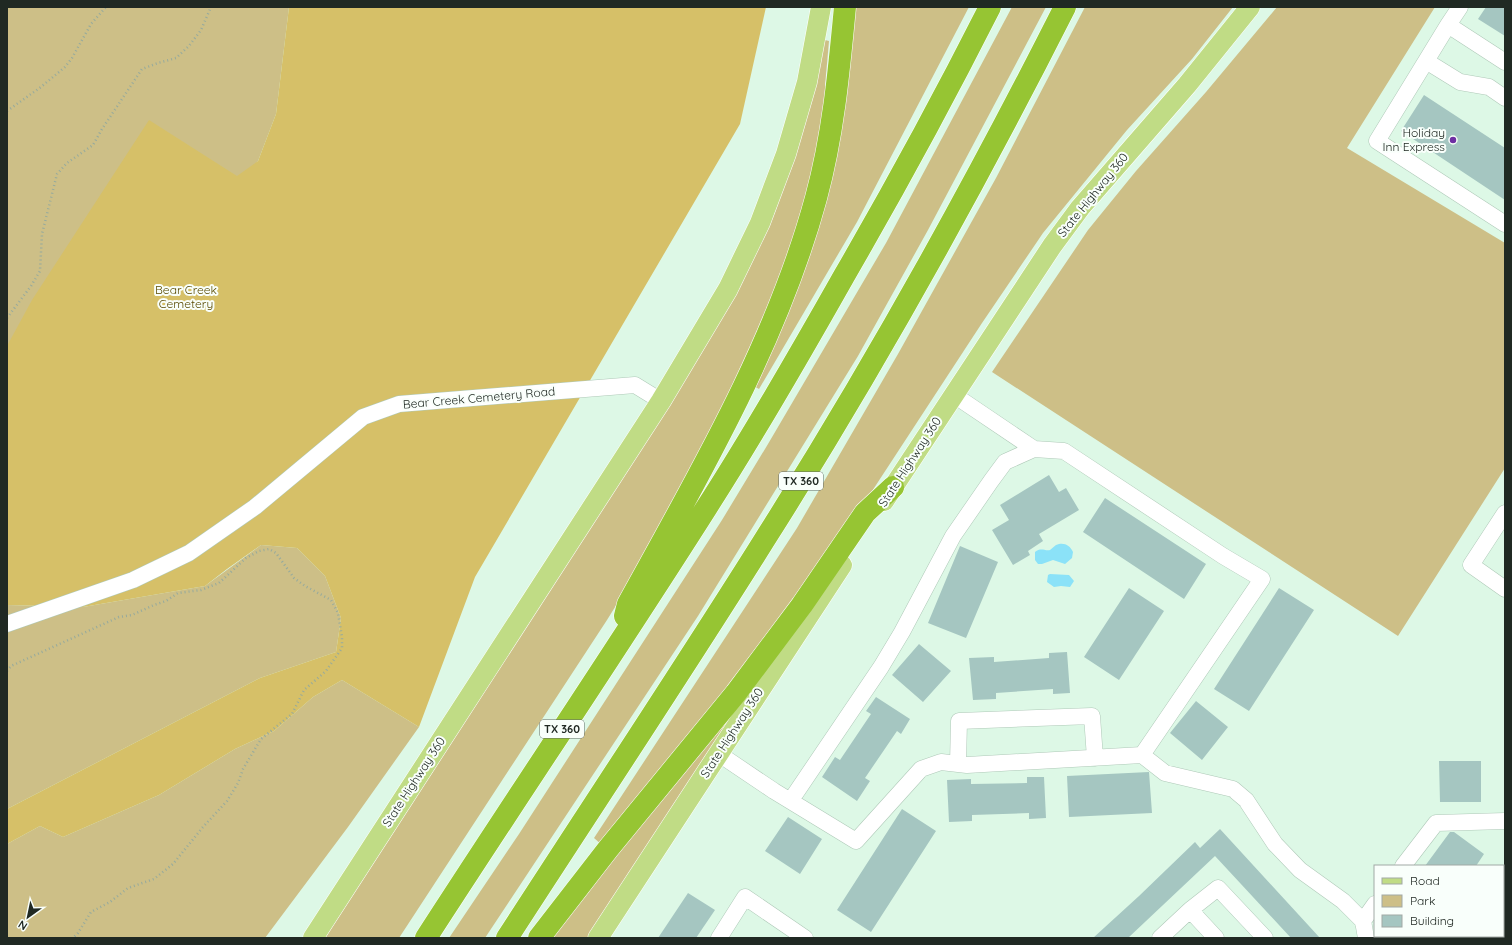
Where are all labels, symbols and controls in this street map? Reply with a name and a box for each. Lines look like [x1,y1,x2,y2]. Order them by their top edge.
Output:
place label: Holiday Inn Express [1383,125,1445,154]
marker: Holiday Inn Express [1448,135,1458,145]
street label: State Highway 360 [1054,150,1131,240]
park label: Bear Creek Cemetery [155,282,217,311]
street label: Bear Creek Cemetery Road [402,383,556,412]
street label: State Highway 360 [875,414,944,509]
road number: TX 360 [779,472,823,490]
street label: State Highway 360 [697,685,766,780]
road number: TX 360 [540,720,584,738]
street label: State Highway 360 [379,734,448,829]
legend [1374,865,1504,937]
text: Road [1410,873,1440,888]
text: Park [1410,893,1435,908]
north arrow [8,897,48,937]
text: Building [1410,913,1454,928]
text: N [15,917,30,933]

